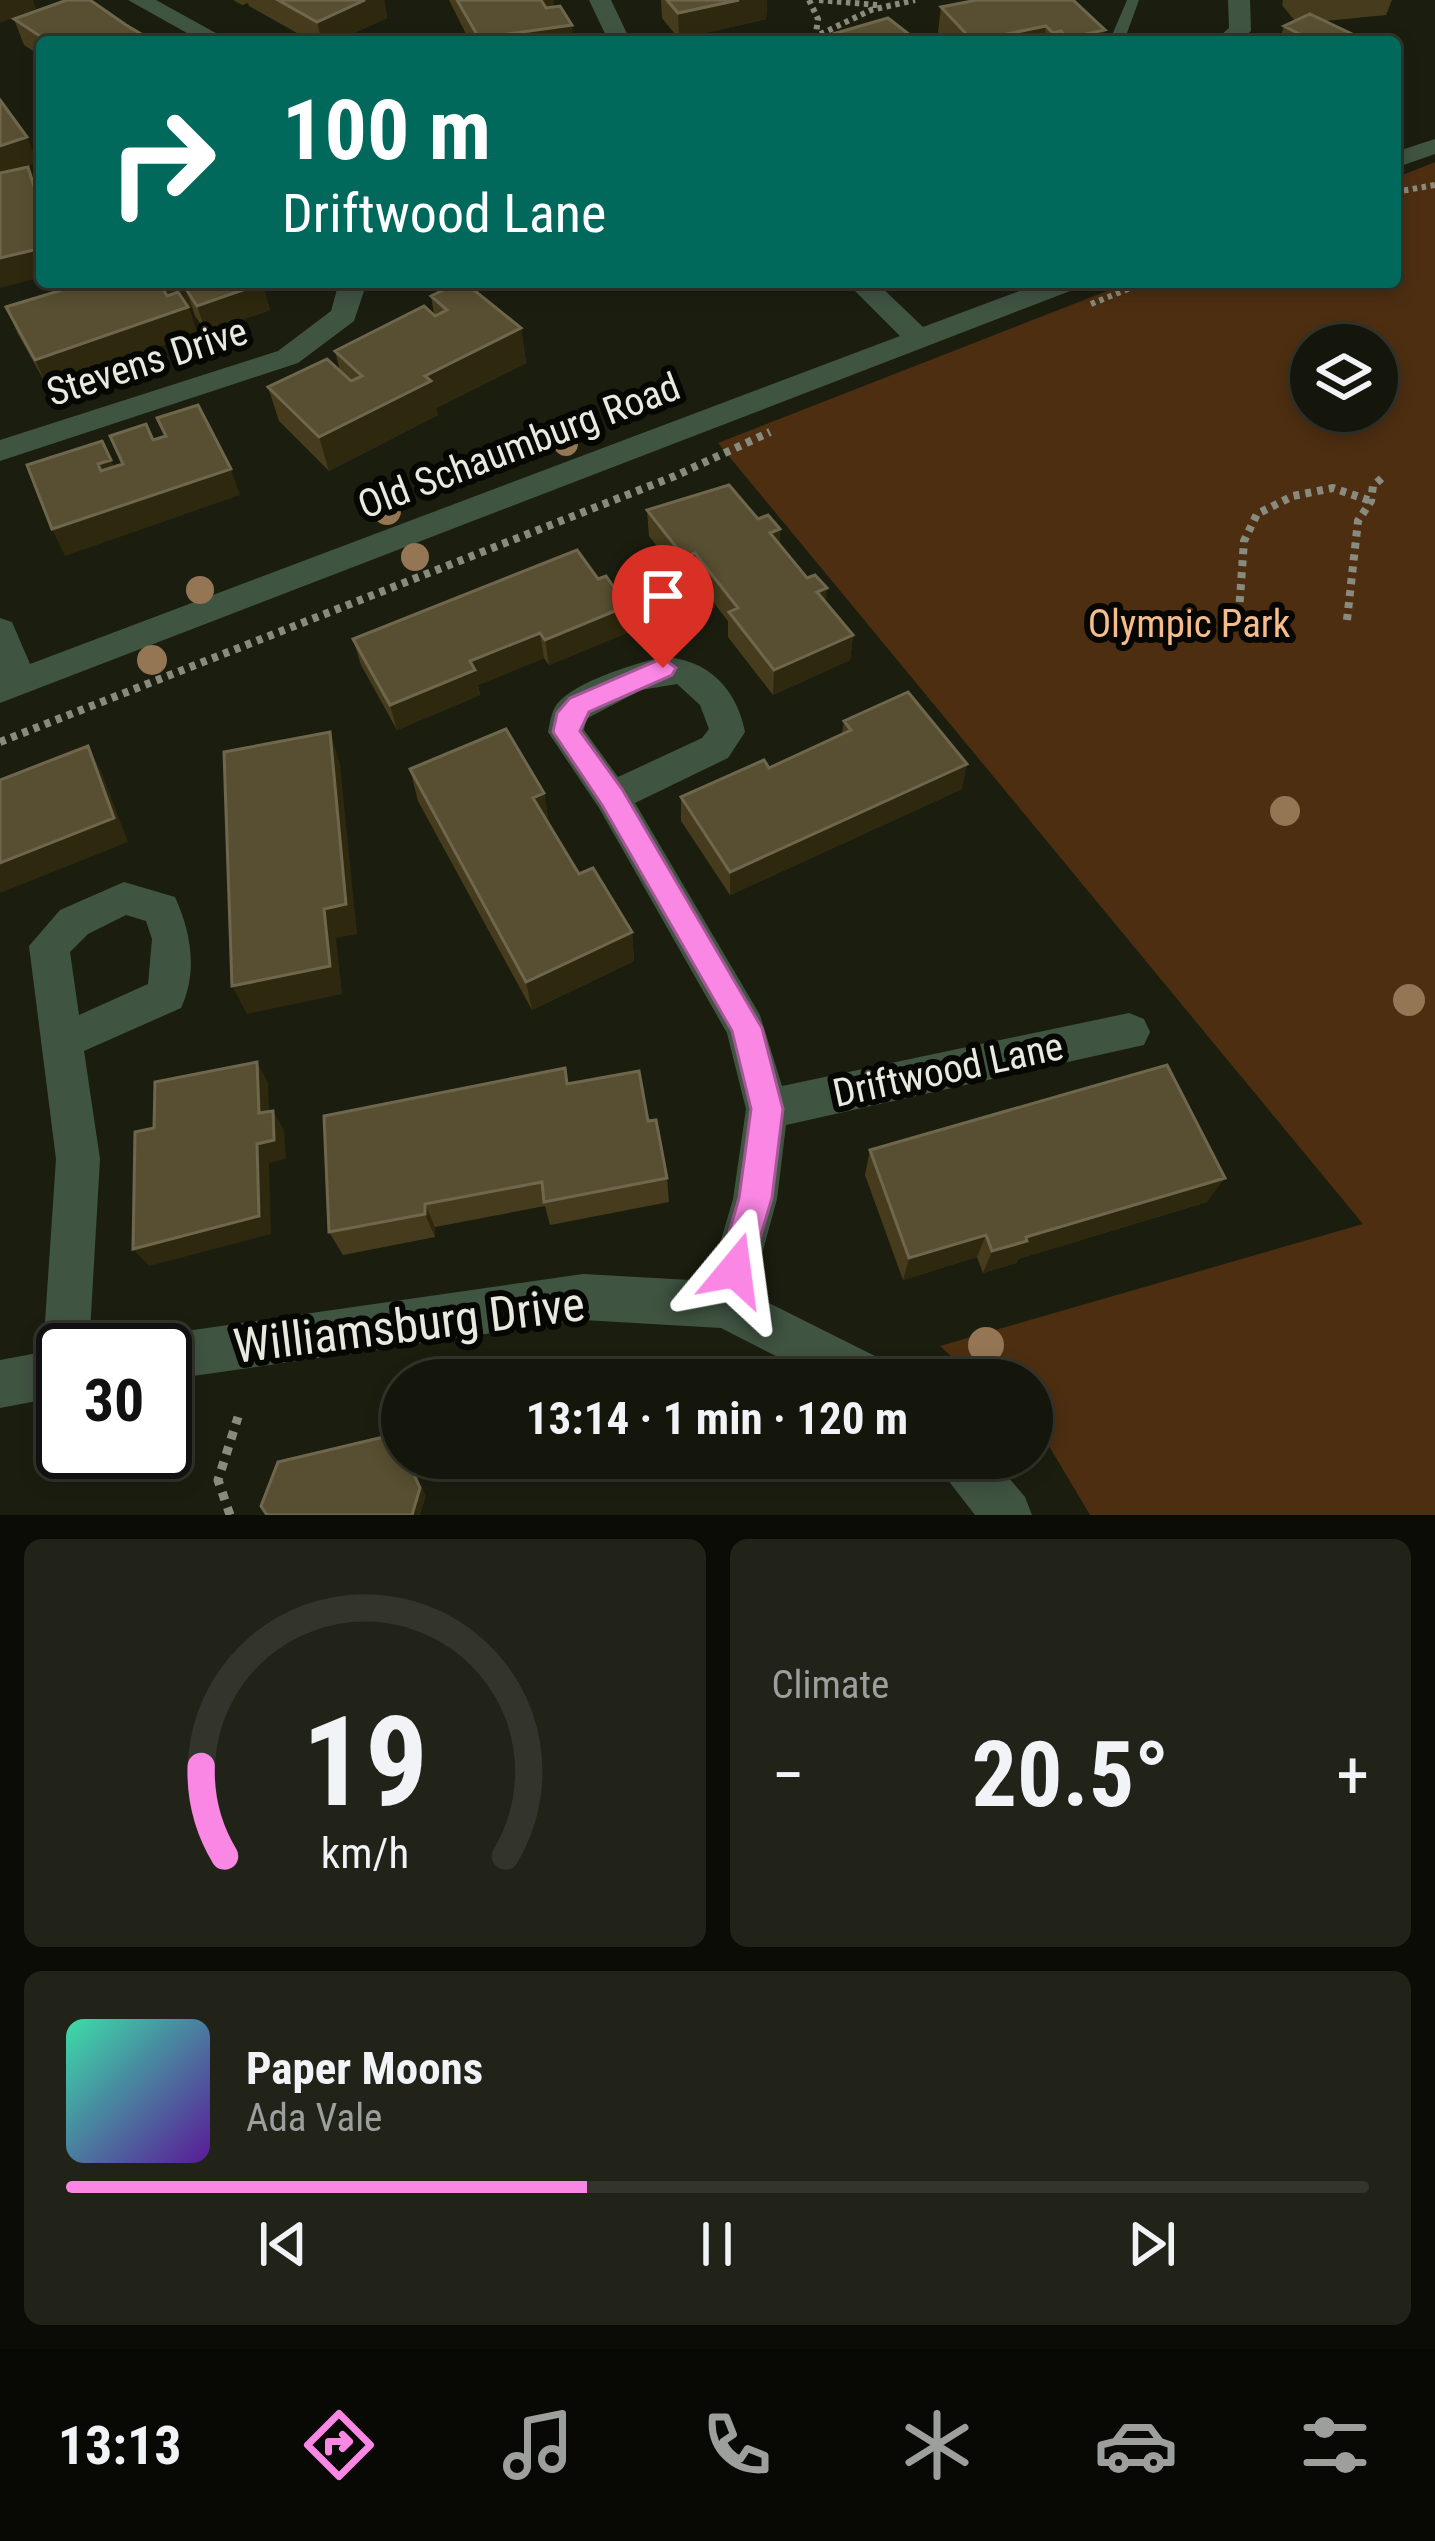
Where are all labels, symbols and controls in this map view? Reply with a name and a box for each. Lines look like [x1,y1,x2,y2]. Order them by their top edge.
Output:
text: 100 m [282,81,491,180]
icon: right [84,84,240,240]
text: Driftwood Lane [282,182,606,245]
street label: Stevens Drive [41,308,253,416]
map controls [1290,324,1398,432]
button: layers [1290,324,1398,432]
street label: Old Schaumburg Road [352,363,686,529]
pin [612,545,714,668]
icon: arrive [630,563,696,629]
park label: Olympic Park [1088,601,1291,647]
street label: Driftwood Lane [829,1023,1067,1117]
position arrow [672,1207,798,1333]
street label: Williamsburg Drive [230,1275,588,1375]
speed limit sign: 30 [36,1323,192,1479]
text: 13:14 · 1 min · 120 m [526,1392,908,1445]
text: Climate [772,1662,889,1708]
text: 19 [302,1689,428,1835]
text: 20.5° [972,1723,1169,1828]
text: − [772,1737,805,1814]
text: + [1336,1737,1369,1814]
text: km/h [321,1828,409,1878]
text: Paper Moons [246,2042,483,2095]
text: Ada Vale [246,2095,382,2141]
icon: previous [250,2211,316,2277]
icon: pause [684,2211,750,2277]
icon: next [1119,2211,1185,2277]
icon: directions [297,2403,381,2487]
icon: music [496,2403,580,2487]
icon: phone [695,2403,779,2487]
icon: climate [895,2403,979,2487]
icon: car [1094,2403,1178,2487]
icon: filters [1293,2403,1377,2487]
text: 13:13 [58,2414,182,2477]

